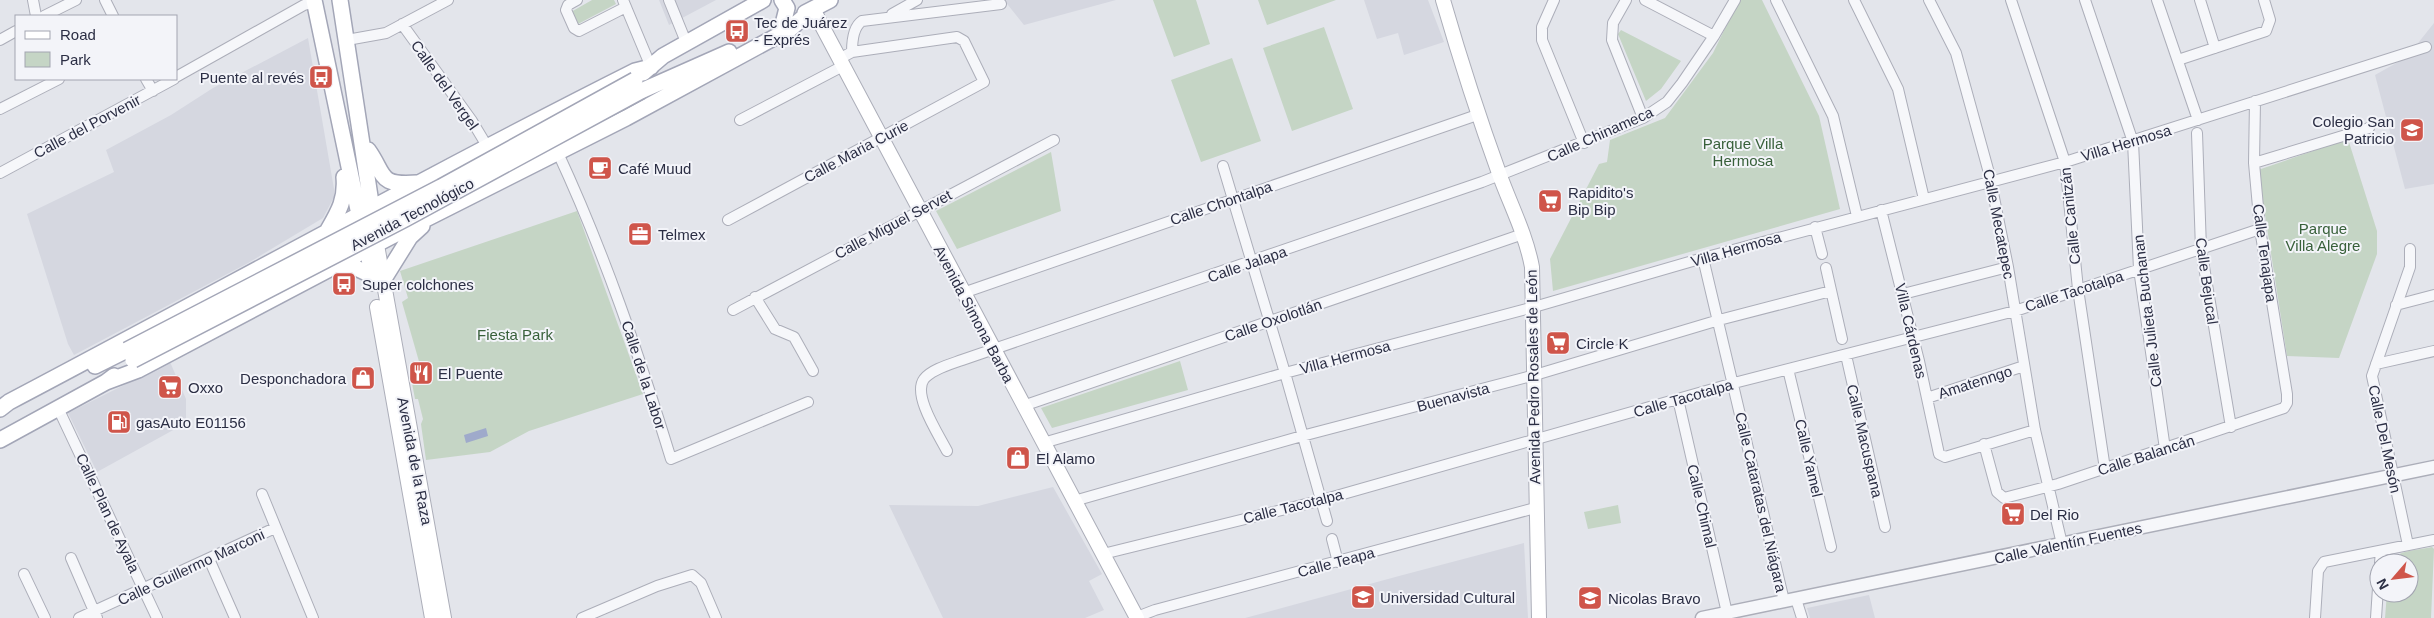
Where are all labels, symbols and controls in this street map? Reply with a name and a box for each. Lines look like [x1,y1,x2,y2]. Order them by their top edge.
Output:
place label: Tec de Juárez - Exprés [754,14,847,48]
legend [15,15,178,80]
bus stop icon: Tec de Juárez - Exprés [724,18,750,44]
text: Road [60,26,96,43]
street label: Calle del Vergel [408,37,482,133]
text: Park [60,51,91,68]
bus stop icon: Puente al revés [308,64,334,90]
place label: Puente al revés [200,69,304,86]
street label: Calle del Porvenir [31,91,143,161]
street label: Calle Chinameca [1544,103,1656,165]
place label: Colegio San Patricio [2312,113,2394,147]
street label: Calle Maria Curie [801,116,911,186]
school or university icon: Colegio San Patricio [2399,117,2425,143]
street label: Villa Hermosa [2079,121,2174,165]
park label: Parque Villa Hermosa [1703,135,1784,169]
cafe icon: Café Muud [587,155,613,181]
place label: Café Muud [618,160,691,177]
street label: Calle Canitzán [2056,167,2084,265]
street label: Calle Mecatepec [1980,168,2018,281]
street label: Avenida Tecnológico [347,174,477,254]
street label: Calle Chontalpa [1168,177,1275,228]
place label: Rapidito's Bip Bip [1568,184,1633,218]
street label: Calle Miguel Servet [832,186,955,262]
supermarket icon: Rapidito's Bip Bip [1537,188,1563,214]
street label: Calle Tenajapa [2250,203,2280,304]
park label: Parque Villa Alegre [2286,220,2360,254]
office icon: Telmex [627,221,653,247]
place label: Telmex [658,226,706,243]
street label: Villa Hermosa [1689,228,1784,270]
street label: Calle Julieta Buchanan [2129,234,2165,388]
street label: Calle Bejucal [2192,236,2222,326]
street label: Avenida Simona Barba [931,242,1018,386]
street label: Calle Jalapa [1205,242,1289,285]
street label: Calle Tacotalpa [2023,267,2126,315]
street label: Avenida Pedro Rosales de León [1523,269,1543,485]
bus stop icon: Super colchones [331,271,357,297]
place label: Super colchones [362,276,474,293]
street label: Villa Cárdenas [1892,282,1930,380]
street label: Calle Oxolotlán [1222,295,1324,345]
street label: Calle de la Labor [618,318,670,432]
park label: Fiesta Park [477,326,553,343]
supermarket icon: Circle K [1545,330,1571,356]
place label: Circle K [1576,335,1629,352]
street label: Villa Hermosa [1298,337,1393,377]
restaurant icon: El Puente [408,360,434,386]
street label: Amatenngo [1936,362,2014,402]
shop icon: Desponchadora [350,365,376,391]
place label: El Puente [438,365,503,382]
place label: Desponchadora [240,370,347,387]
supermarket icon: Oxxo [157,374,183,400]
street label: Calle Tacotalpa [1631,376,1735,420]
place label: Oxxo [188,379,223,396]
street label: Buenavista [1415,379,1492,415]
street label: Calle Macuspana [1844,383,1886,500]
street label: Calle Del Mesón [2365,383,2405,495]
street label: Avenida de la Raza [394,396,436,527]
fuel station icon: gasAuto E01156 [106,409,132,435]
street label: Calle Cataratas del Niágara [1732,410,1790,594]
place label: gasAuto E01156 [136,414,246,431]
street label: Calle Yamel [1792,417,1826,499]
street label: Calle Balancán [2095,431,2197,479]
shop icon: El Alamo [1005,445,1031,471]
place label: El Alamo [1036,450,1095,467]
street label: Calle Plan de Ayala [73,451,143,576]
street label: Calle Chimal [1684,463,1720,549]
street label: Calle Tacotalpa [1241,485,1345,527]
supermarket icon: Del Rio [2000,501,2026,527]
place label: Del Rio [2030,506,2079,523]
street label: Calle Valentín Fuentes [1993,519,2143,567]
street label: Calle Guillermo Marconi [115,525,267,609]
street label: Calle Teapa [1296,543,1377,580]
north arrow [2369,553,2419,603]
text: N [2373,576,2392,592]
school or university icon: Universidad Cultural [1350,584,1376,610]
school or university icon: Nicolas Bravo [1577,585,1603,611]
place label: Universidad Cultural [1380,589,1515,606]
place label: Nicolas Bravo [1608,590,1701,607]

